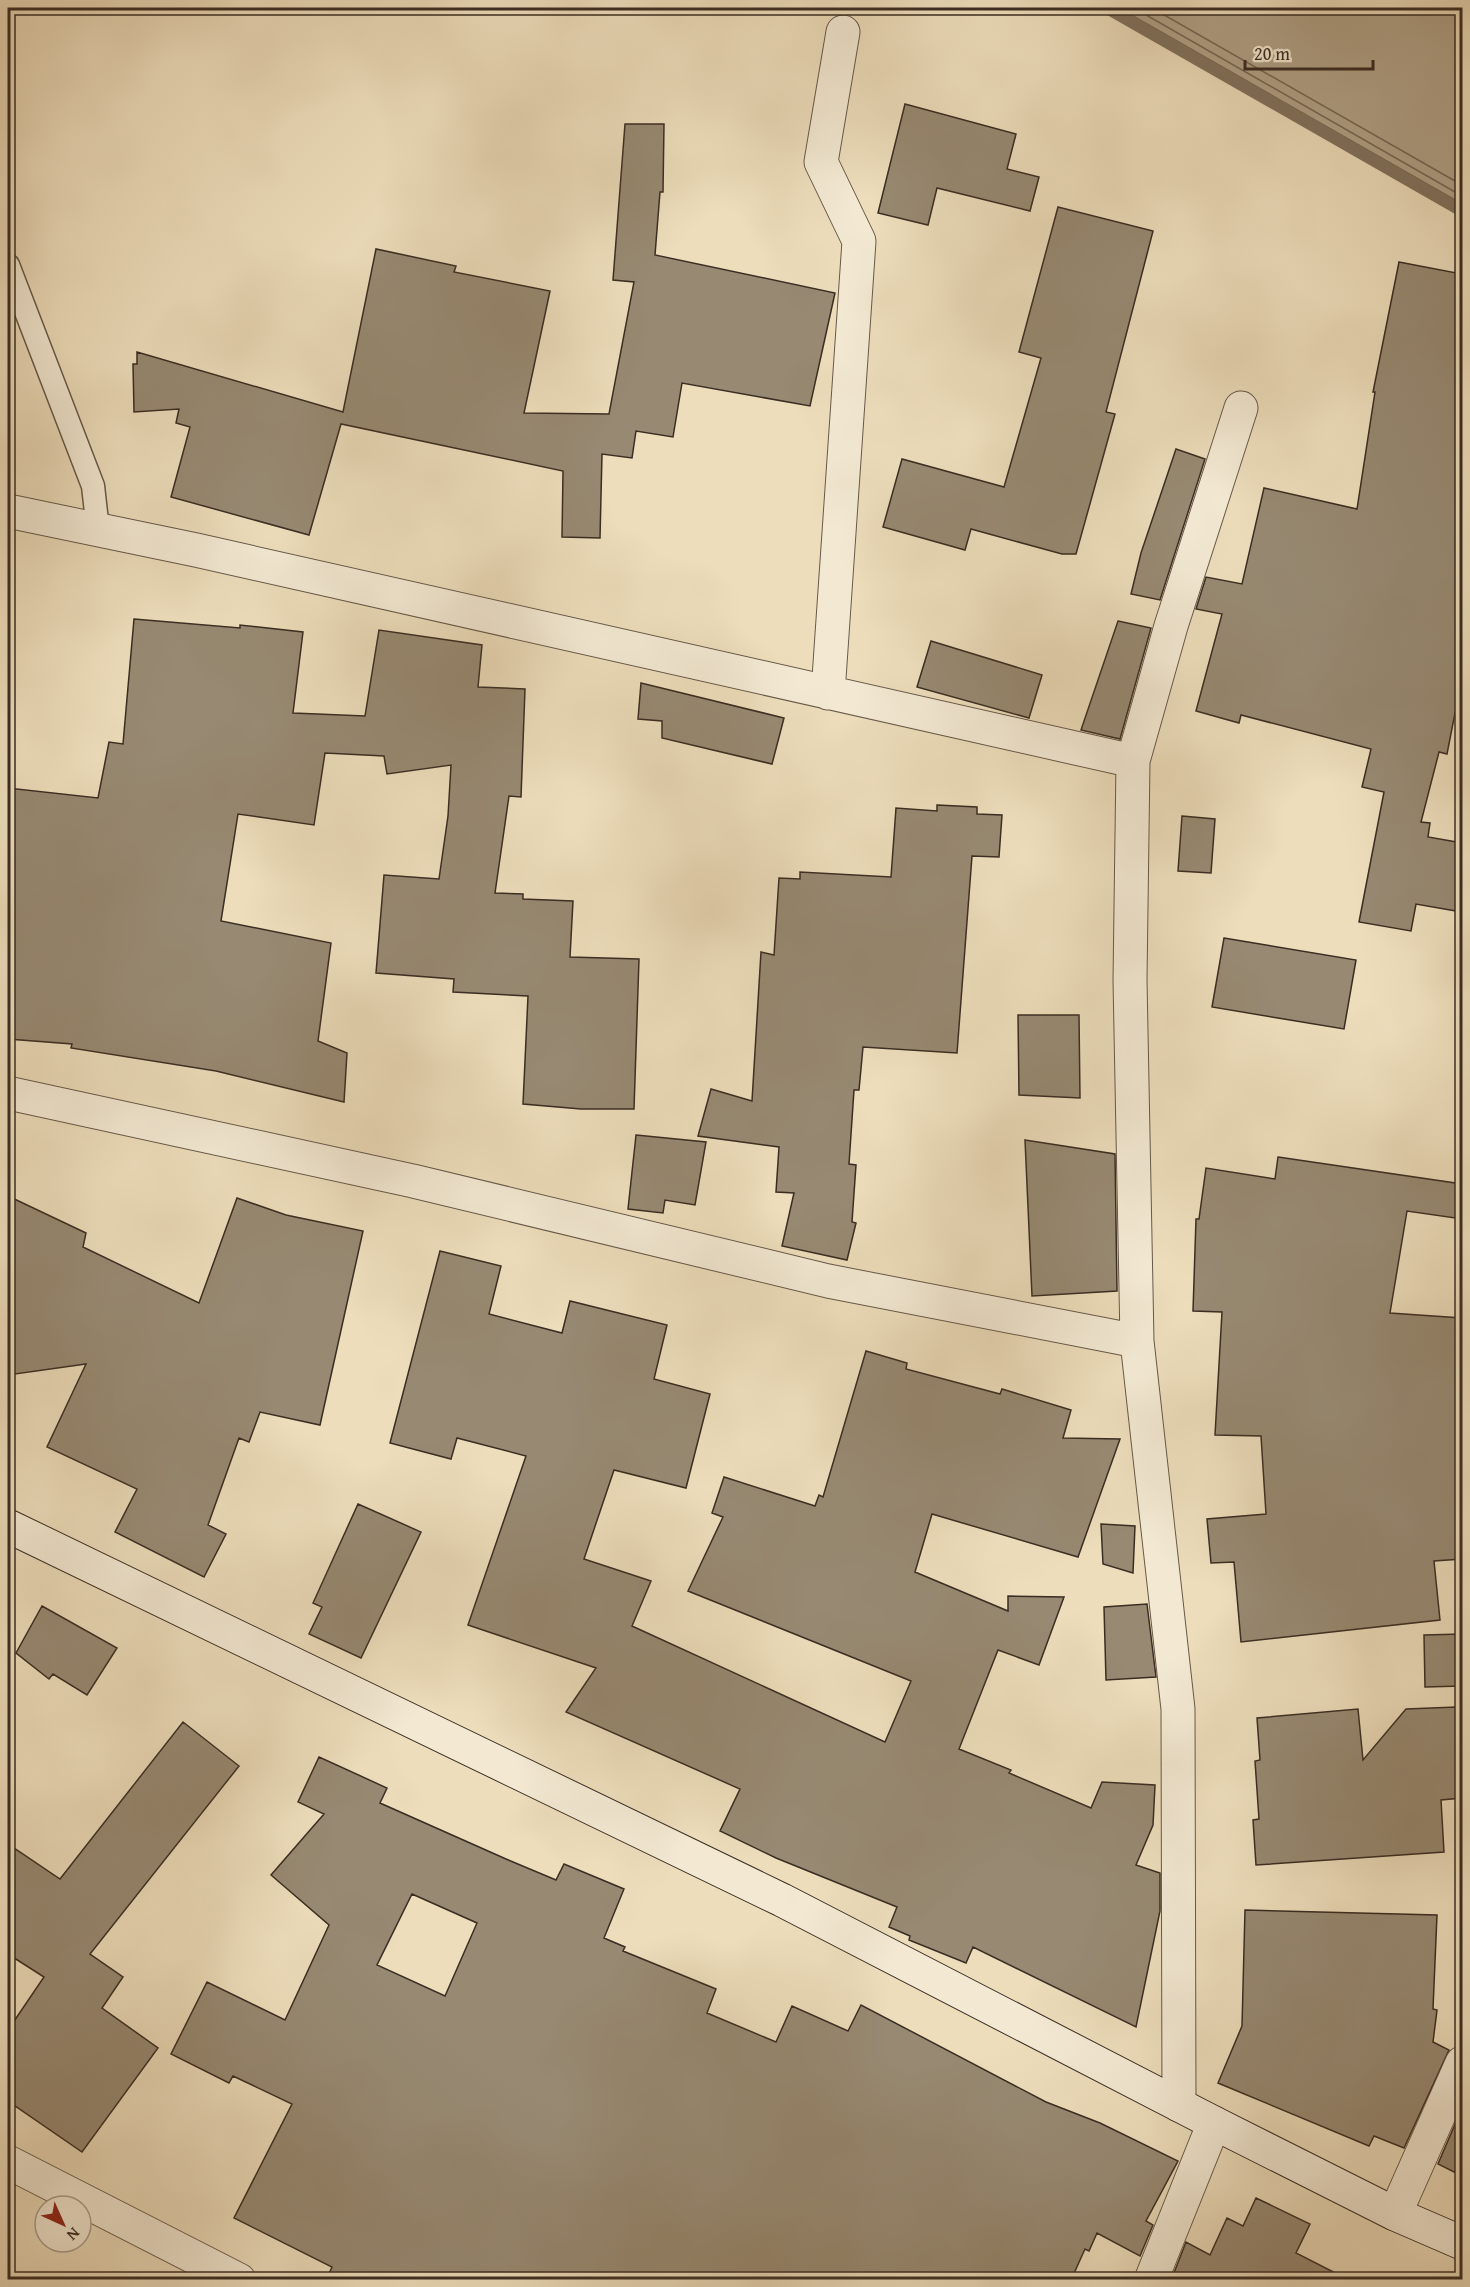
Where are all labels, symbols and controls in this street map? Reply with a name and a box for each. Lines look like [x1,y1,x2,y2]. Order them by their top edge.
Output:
scale bar [1245,33,1372,71]
text: 20 m [1254,40,1290,67]
north arrow [33,2194,93,2254]
text: N [61,2222,86,2247]

